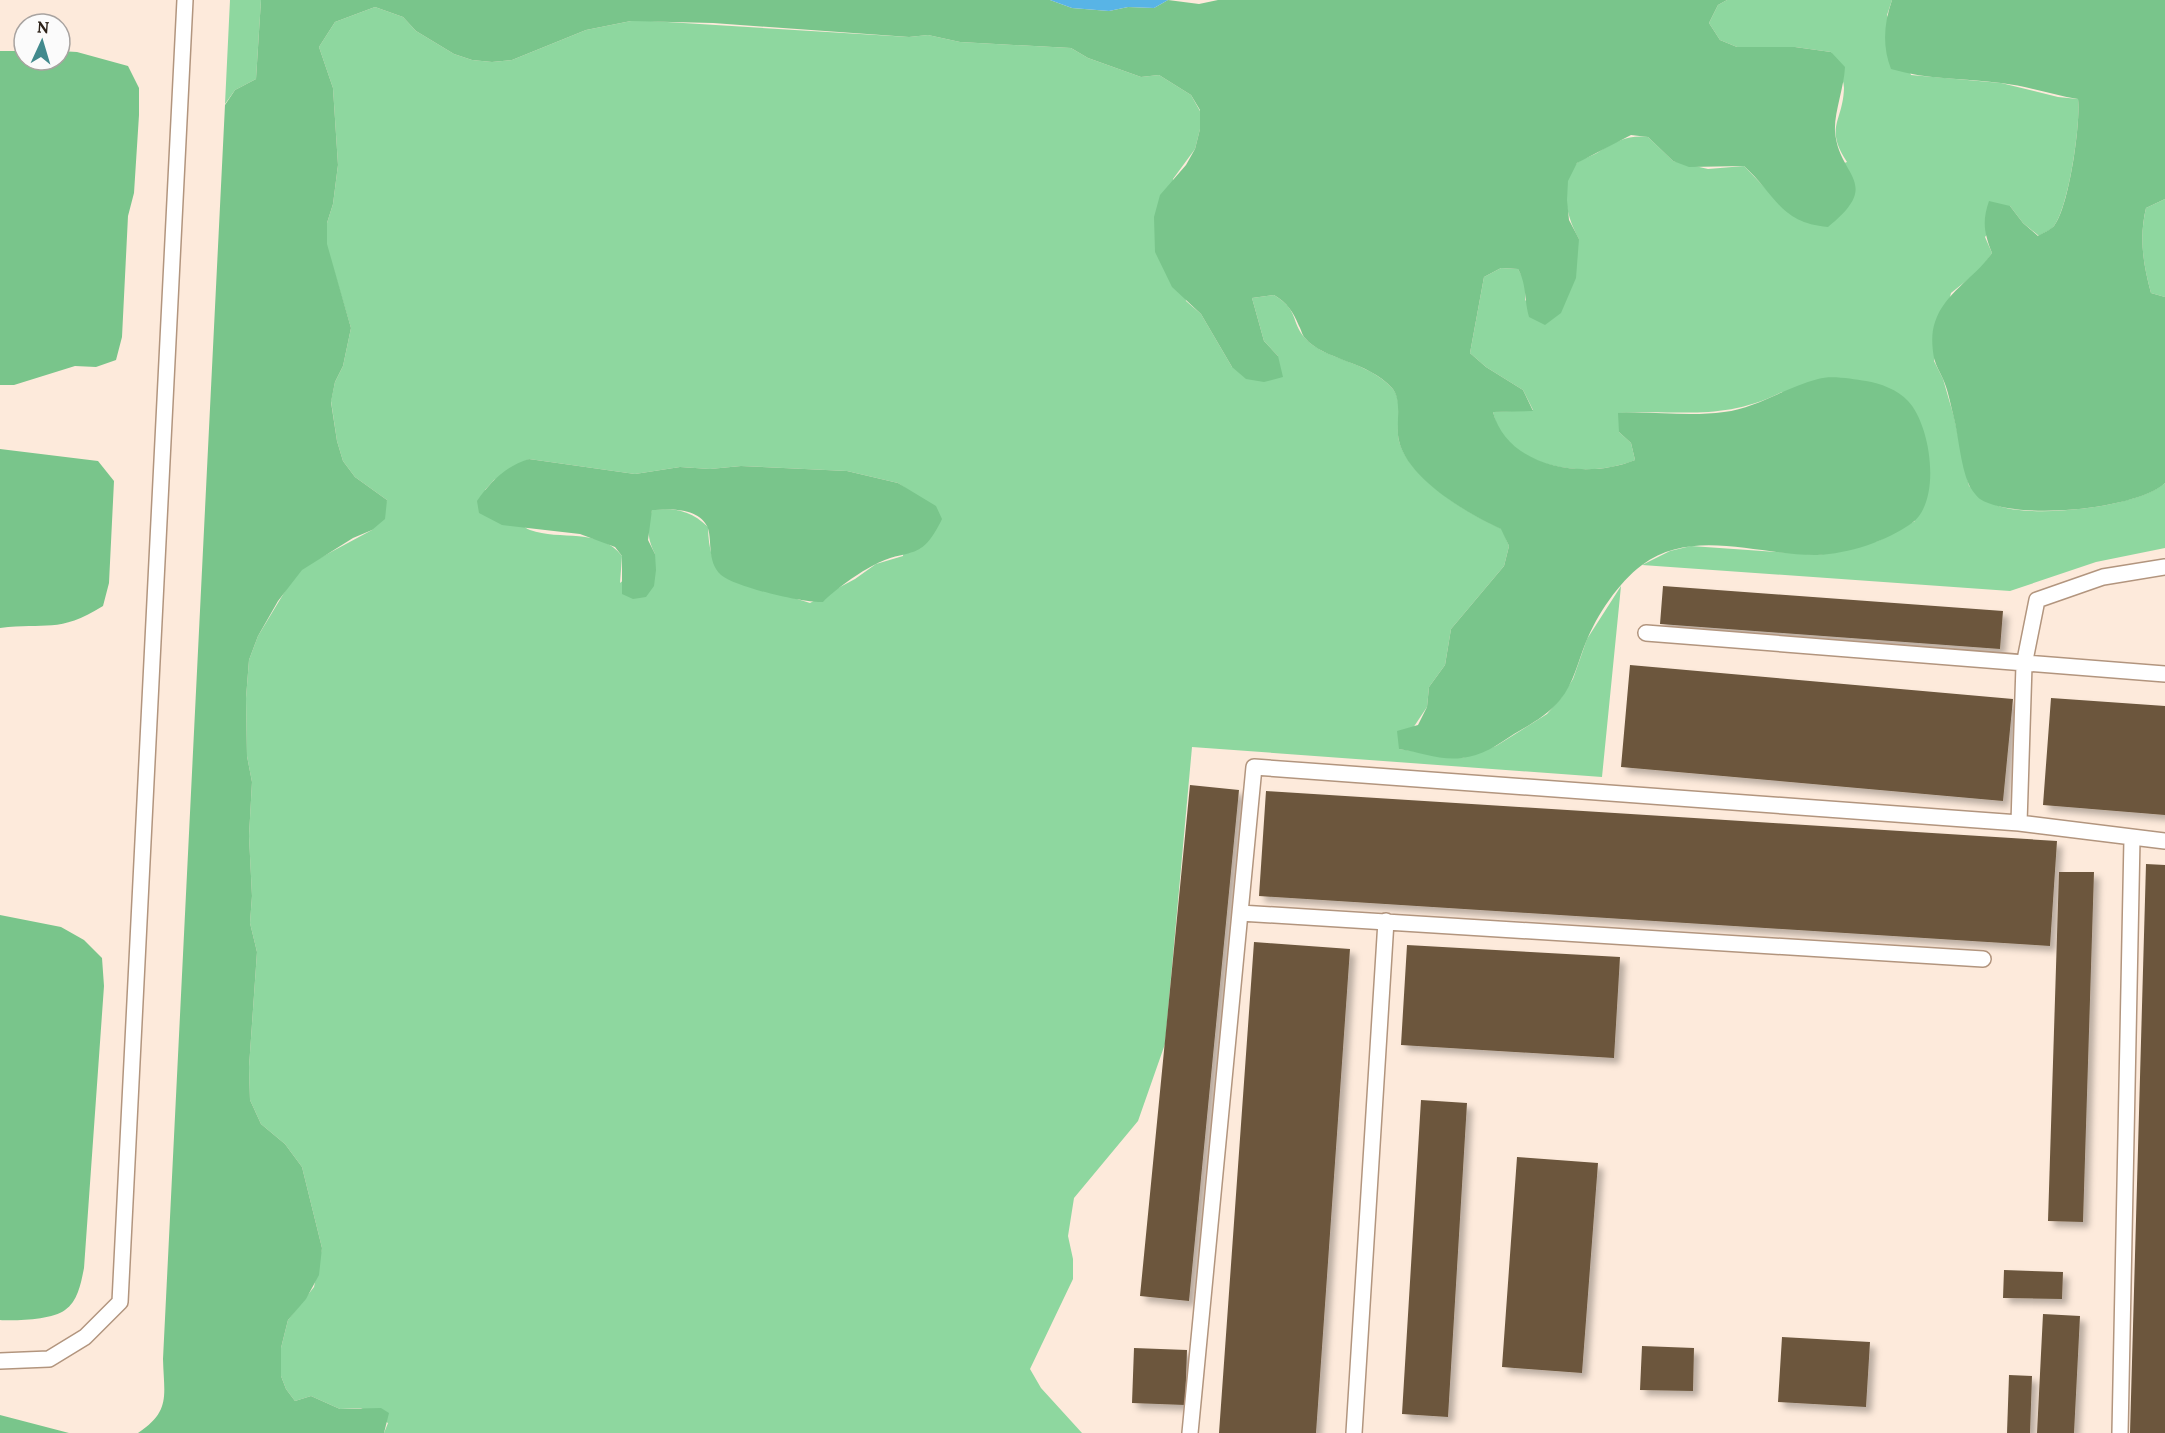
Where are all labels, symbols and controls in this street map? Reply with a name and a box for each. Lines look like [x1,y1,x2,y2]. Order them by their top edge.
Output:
north arrow [12,12,72,72]
text: N [36,17,50,37]

